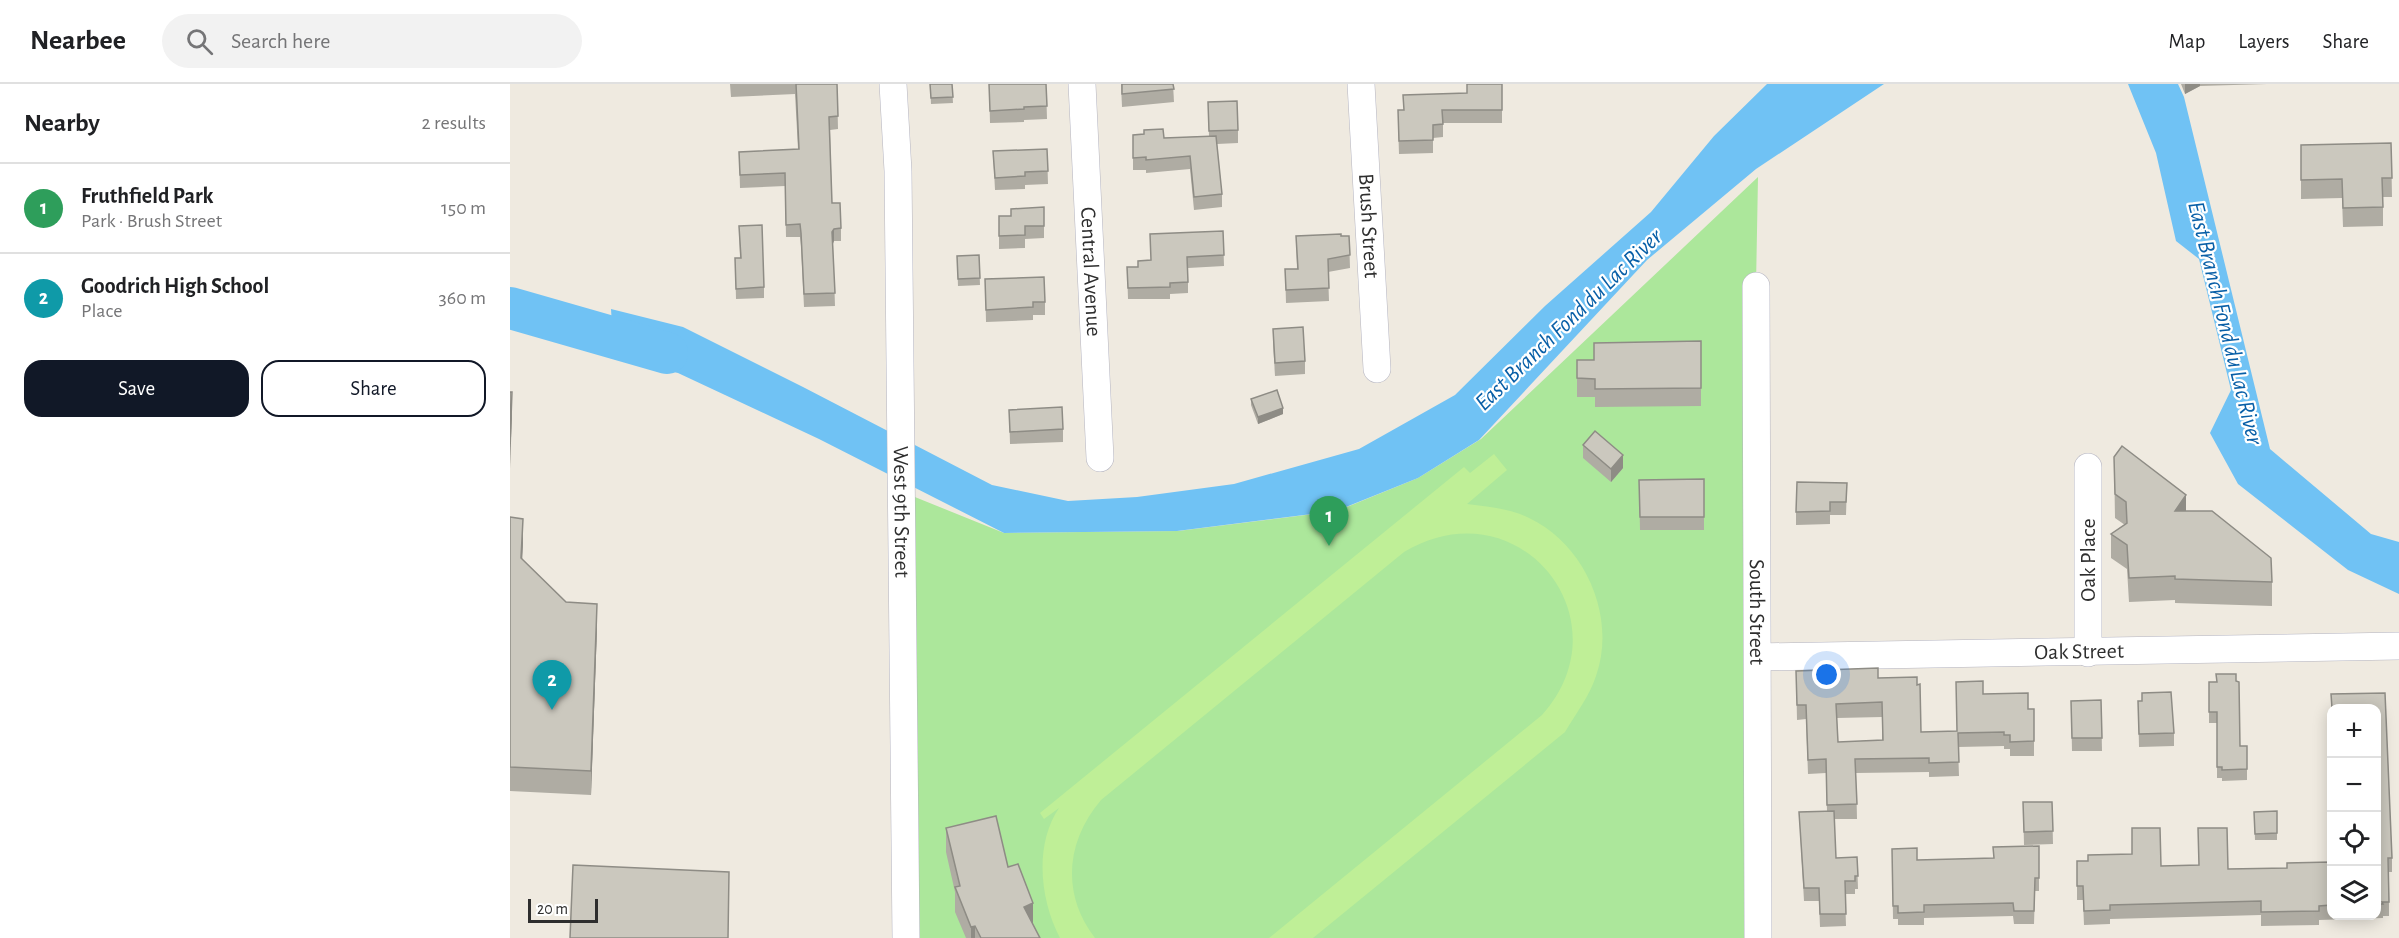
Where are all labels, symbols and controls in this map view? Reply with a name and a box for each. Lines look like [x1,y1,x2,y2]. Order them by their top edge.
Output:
search box [162,14,582,68]
icon: search [183,25,216,58]
text: Nearbee [30,27,126,55]
text: Search here [231,30,330,52]
text: Map [2169,31,2205,52]
text: Layers [2238,31,2289,52]
text: Share [2322,31,2369,52]
text: Nearby [24,110,100,136]
text: 2 results [422,113,486,133]
street label: Brush Street [1355,173,1383,279]
text: Fruthfield Park [81,185,213,207]
text: 1 [40,198,47,218]
text: 150 m [441,198,486,218]
water label: East Branch Fond du Lac River [2183,199,2267,448]
street label: Central Avenue [1077,206,1105,337]
text: Park · Brush Street [81,211,222,231]
water label: East Branch Fond du Lac River [1471,224,1668,415]
text: Goodrich High School [81,275,269,297]
text: 2 [39,288,48,308]
text: 360 m [439,288,486,308]
text: Place [81,301,122,321]
button: Save [24,360,249,417]
button: Share [261,360,486,417]
street label: West 9th Street [890,446,913,578]
pin: 1 [1310,496,1348,546]
street label: Oak Place [2077,518,2099,602]
street label: South Street [1746,559,1768,665]
street label: Oak Street [2034,640,2124,663]
pin: 2 [532,660,572,710]
your location [1812,660,1841,689]
map controls [2327,704,2381,920]
button: + [2327,704,2381,758]
button: − [2327,758,2381,812]
button: locate [2327,812,2381,866]
button: layers [2327,866,2381,920]
scale bar [528,896,598,924]
text: 20 m [537,901,568,917]

